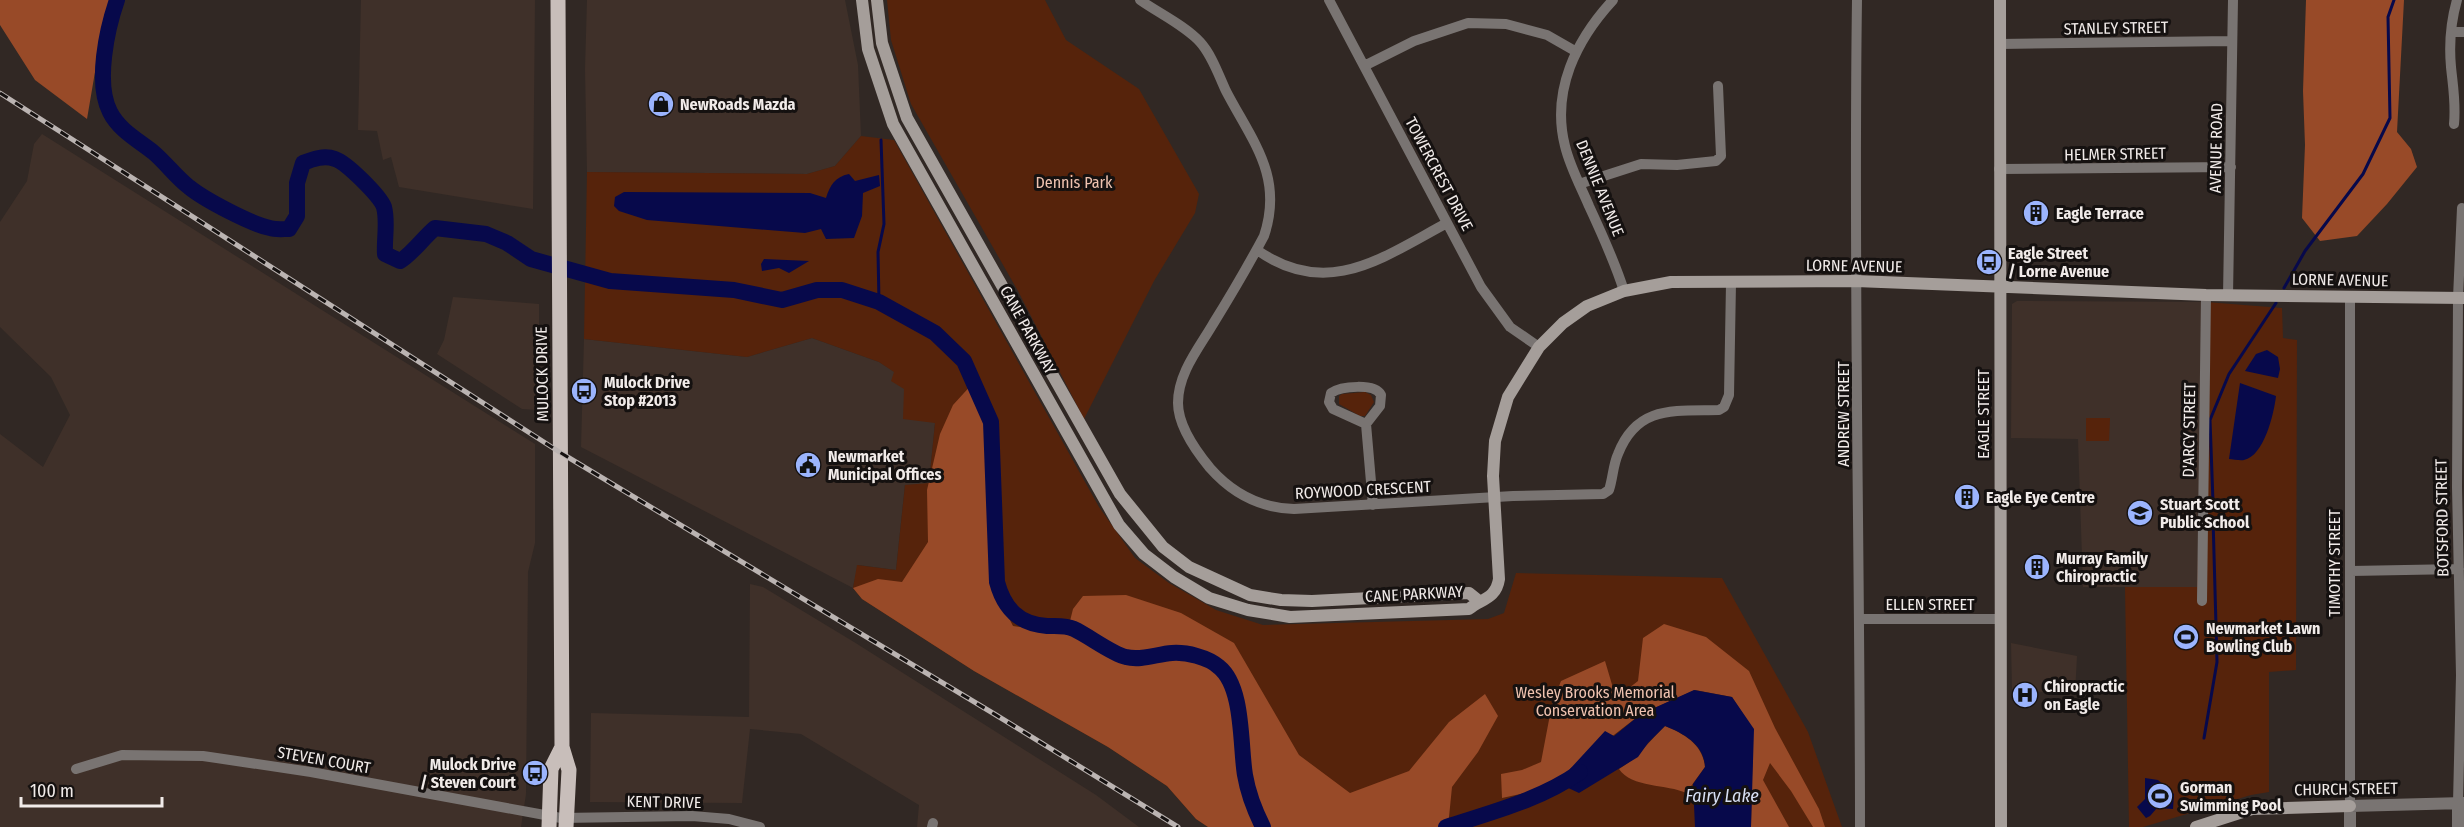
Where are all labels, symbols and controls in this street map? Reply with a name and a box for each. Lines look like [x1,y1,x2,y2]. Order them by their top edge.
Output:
street label: STANLEY STREET [2063,18,2169,38]
shop icon: NewRoads Mazda [646,89,676,119]
place label: NewRoads Mazda [680,95,796,114]
street label: AVENUE ROAD [2206,103,2226,193]
street label: TOWERCREST DRIVE [1401,114,1477,234]
street label: DENNIE AVENUE [1572,137,1628,239]
street label: HELMER STREET [2064,144,2167,164]
park label: Dennis Park [1035,173,1113,192]
building icon: Eagle Terrace [2021,198,2051,228]
place label: Eagle Terrace [2056,204,2144,223]
place label: Eagle Street / Lorne Avenue [2008,244,2109,281]
bus stop icon: Eagle Street / Lorne Avenue [1974,247,2004,277]
street label: LORNE AVENUE [1806,256,1902,276]
street label: LORNE AVENUE [2292,270,2388,290]
street label: CANE PARKWAY [996,282,1060,378]
street label: MULOCK DRIVE [532,326,552,422]
street label: ANDREW STREET [1834,361,1853,467]
street label: EAGLE STREET [1974,369,1993,459]
place label: Mulock Drive Stop #2013 [604,373,690,410]
bus stop icon: Mulock Drive Stop #2013 [569,376,599,406]
street label: D'ARCY STREET [2179,382,2199,478]
place label: Newmarket Municipal Offices [828,447,941,484]
public building icon: Newmarket Municipal Offices [793,450,823,480]
street label: BOTSFORD STREET [2431,458,2453,577]
street label: ROYWOOD CRESCENT [1295,477,1432,503]
building icon: Eagle Eye Centre [1952,482,1982,512]
place label: Eagle Eye Centre [1986,488,2095,507]
place label: Stuart Scott Public School [2160,495,2250,532]
school or university icon: Stuart Scott Public School [2125,498,2155,528]
street label: TIMOTHY STREET [2325,509,2344,617]
place label: Murray Family Chiropractic [2056,549,2148,586]
building icon: Murray Family Chiropractic [2022,552,2052,582]
street label: CANE PARKWAY [1365,582,1464,606]
street label: ELLEN STREET [1886,595,1975,614]
place label: Newmarket Lawn Bowling Club [2206,619,2320,656]
sports icon: Newmarket Lawn Bowling Club [2171,622,2201,652]
place label: Chiropractic on Eagle [2044,677,2124,714]
hospital icon: Chiropractic on Eagle [2010,680,2040,710]
park label: Wesley Brooks Memorial Conservation Area [1515,683,1675,720]
street label: STEVEN COURT [276,742,373,778]
place label: Mulock Drive / Steven Court [420,755,516,792]
bus stop icon: Mulock Drive / Steven Court [520,758,550,788]
scale bar [21,770,162,808]
place label: Gorman Swimming Pool [2180,778,2282,815]
street label: CHURCH STREET [2294,779,2399,799]
text: 100 m [30,780,74,802]
sports icon: Gorman Swimming Pool [2145,781,2175,811]
water label: Fairy Lake [1685,785,1759,807]
street label: KENT DRIVE [626,792,702,812]

